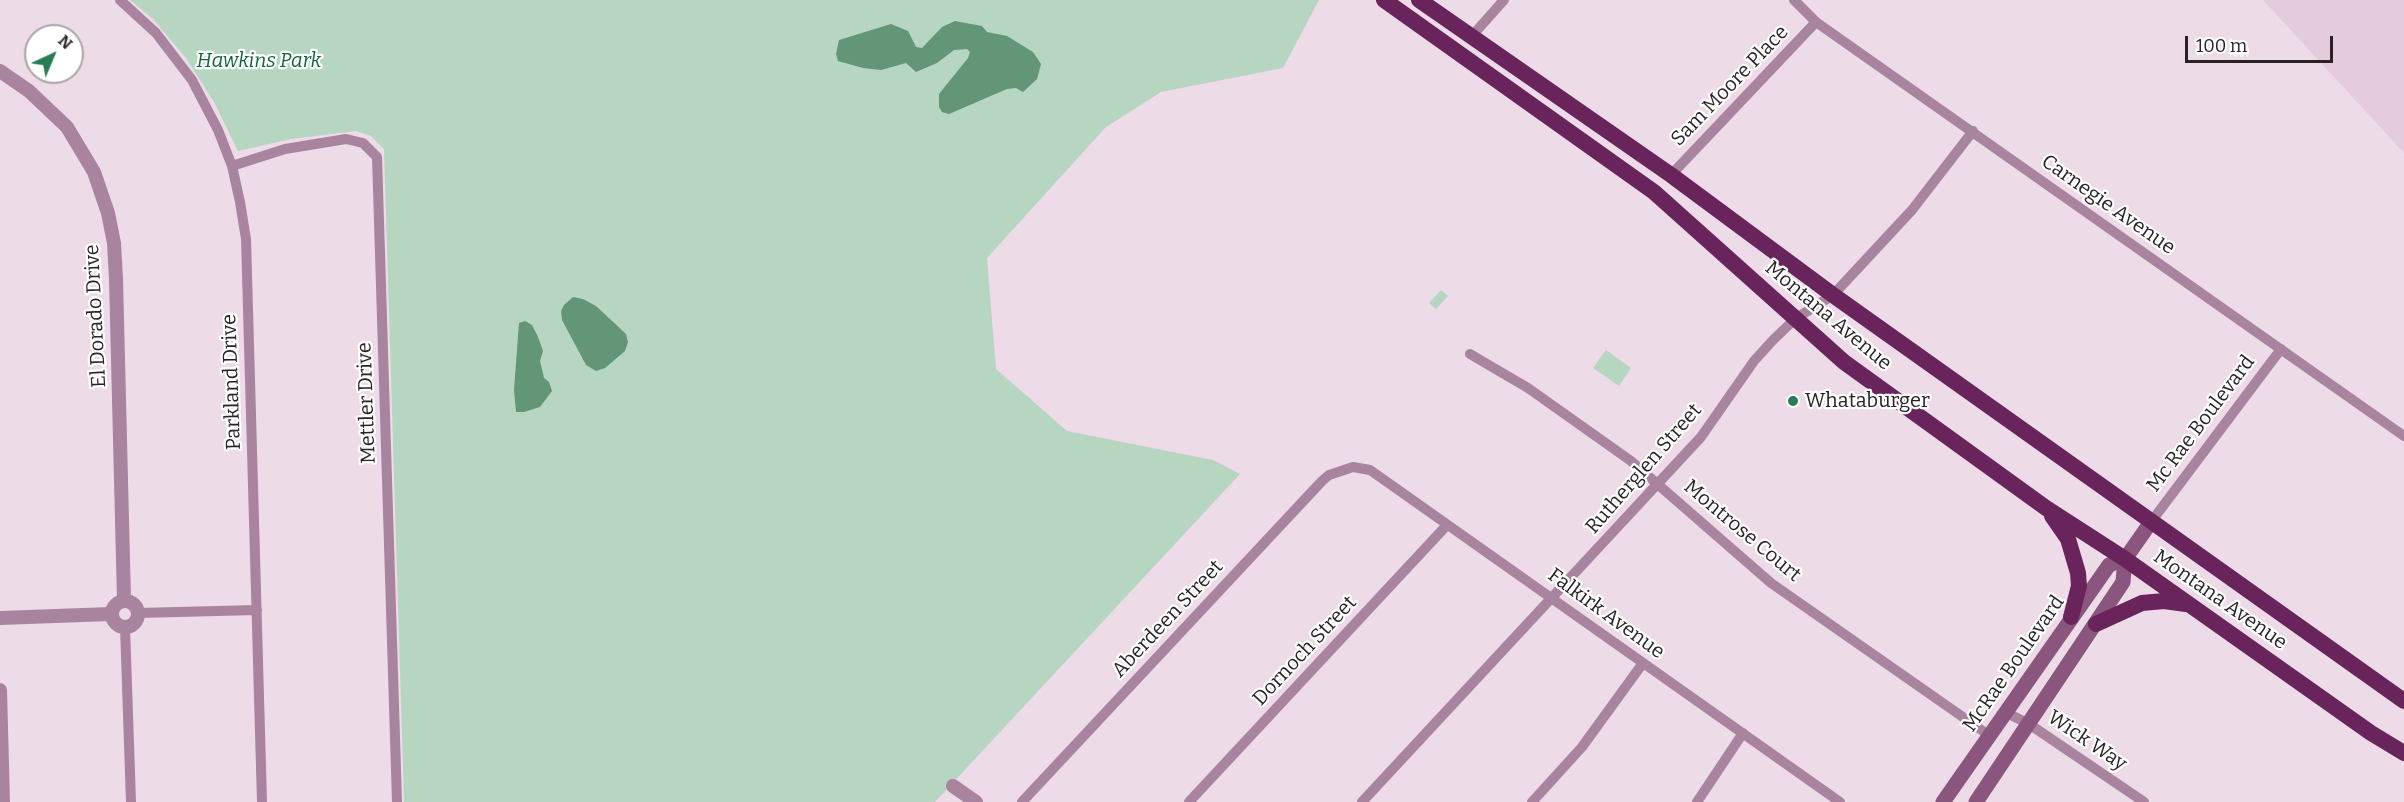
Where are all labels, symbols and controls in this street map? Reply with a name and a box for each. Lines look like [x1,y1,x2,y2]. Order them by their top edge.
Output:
street label: Sam Moore Place [1666,21,1794,151]
north arrow [24,24,84,84]
scale bar [2188,24,2336,62]
text: N [54,31,77,53]
text: 100 m [2196,35,2247,57]
park label: Hawkins Park [197,49,321,73]
street label: Carnegie Avenue [2037,150,2179,260]
street label: El Dorado Drive [80,244,112,388]
street label: Montana Avenue [1760,256,1896,376]
street label: Parkland Drive [218,314,246,450]
street label: Mettler Drive [353,342,381,464]
street label: Mc Rae Boulevard [2142,351,2260,497]
place label: Whataburger [1805,389,1930,413]
marker: Whataburger [1786,394,1800,408]
street label: Rutherglen Street [1581,399,1707,539]
street label: Montrose Court [1679,475,1805,587]
street label: Montana Avenue [2149,545,2291,655]
street label: Aberdeen Street [1108,555,1228,683]
street label: Falkirk Avenue [1543,564,1669,664]
street label: Dornoch Street [1248,591,1362,711]
street label: McRae Boulevard [1958,591,2070,737]
street label: Wick Way [2043,706,2131,776]

